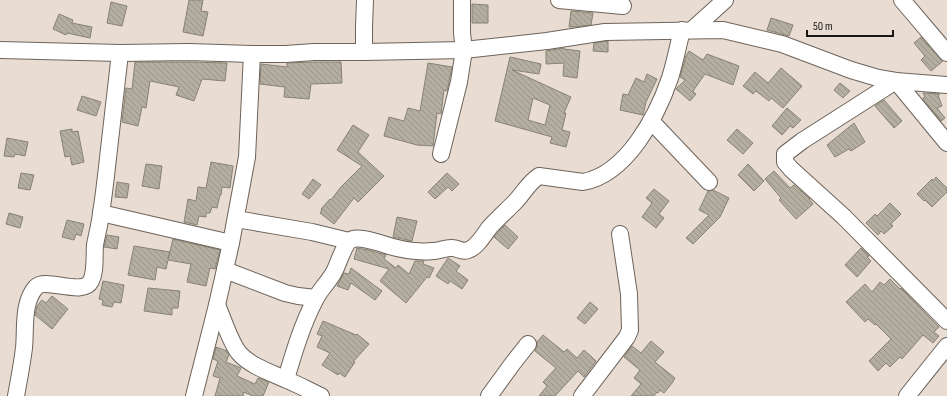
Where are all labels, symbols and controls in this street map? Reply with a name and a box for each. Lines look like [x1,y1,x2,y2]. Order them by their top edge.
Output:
scale bar [807,12,893,38]
text: 50 m [813,19,833,34]

